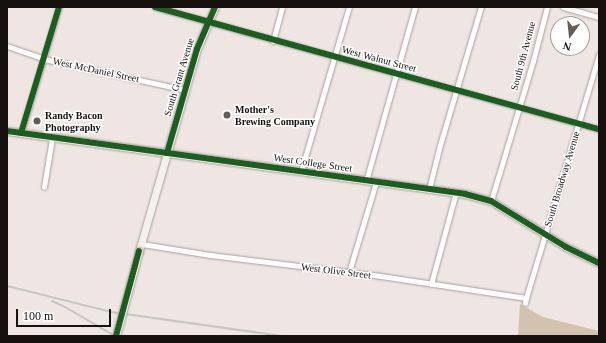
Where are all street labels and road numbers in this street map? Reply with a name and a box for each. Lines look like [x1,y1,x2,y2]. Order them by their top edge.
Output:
street label: South 9th Avenue [508,20,538,92]
street label: South Grant Avenue [161,36,197,118]
street label: West Walnut Street [340,43,418,75]
street label: West McDaniel Street [52,55,140,85]
street label: South Broadway Avenue [542,130,582,228]
street label: West College Street [273,152,353,174]
street label: West Olive Street [300,261,372,281]

